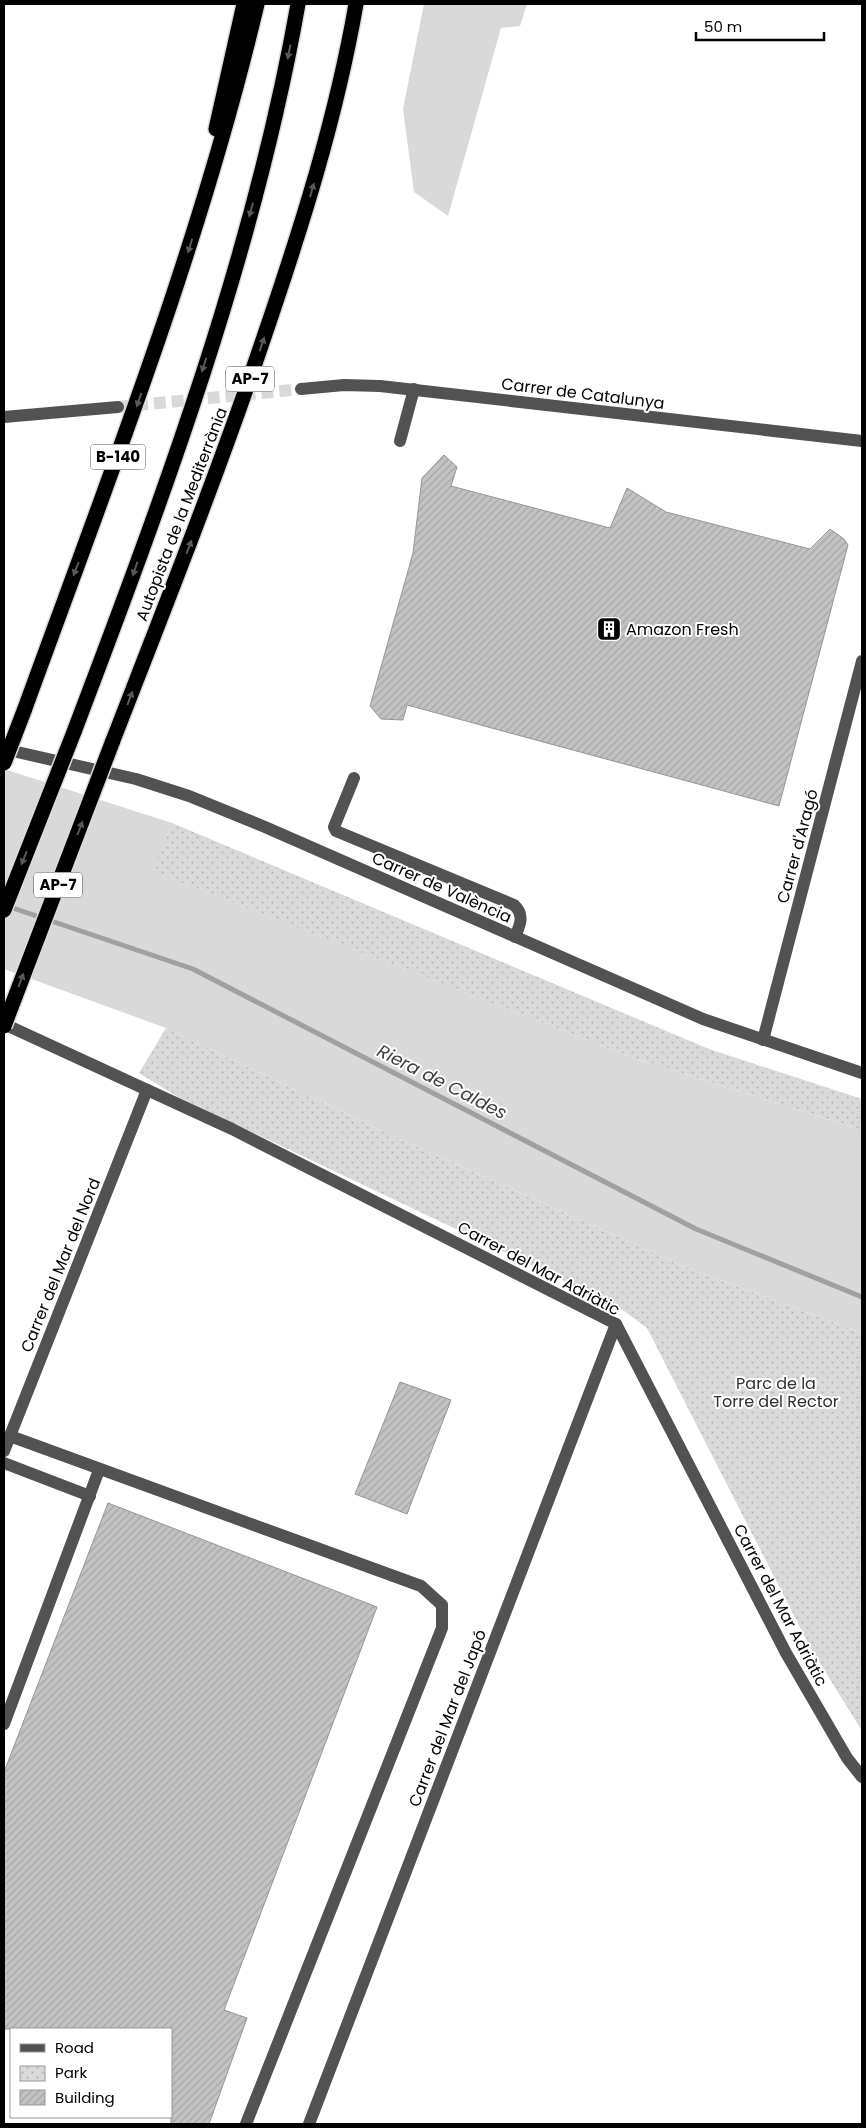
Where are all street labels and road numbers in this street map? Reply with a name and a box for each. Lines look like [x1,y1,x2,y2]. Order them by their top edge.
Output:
road number: AP-7 [226,366,274,392]
street label: Carrer de Catalunya [500,372,666,415]
street label: Autopista de la Mediterrània [130,404,233,624]
road number: B-140 [90,444,146,470]
street label: Carrer d'Aragó [771,787,824,906]
street label: Carrer de València [368,846,515,929]
road number: AP-7 [34,872,82,898]
street label: Carrer del Mar del Nord [15,1175,106,1356]
street label: Carrer del Mar Adriàtic [454,1216,624,1321]
street label: Carrer del Mar Adriàtic [728,1520,833,1691]
street label: Carrer del Mar del Japó [403,1626,492,1810]

